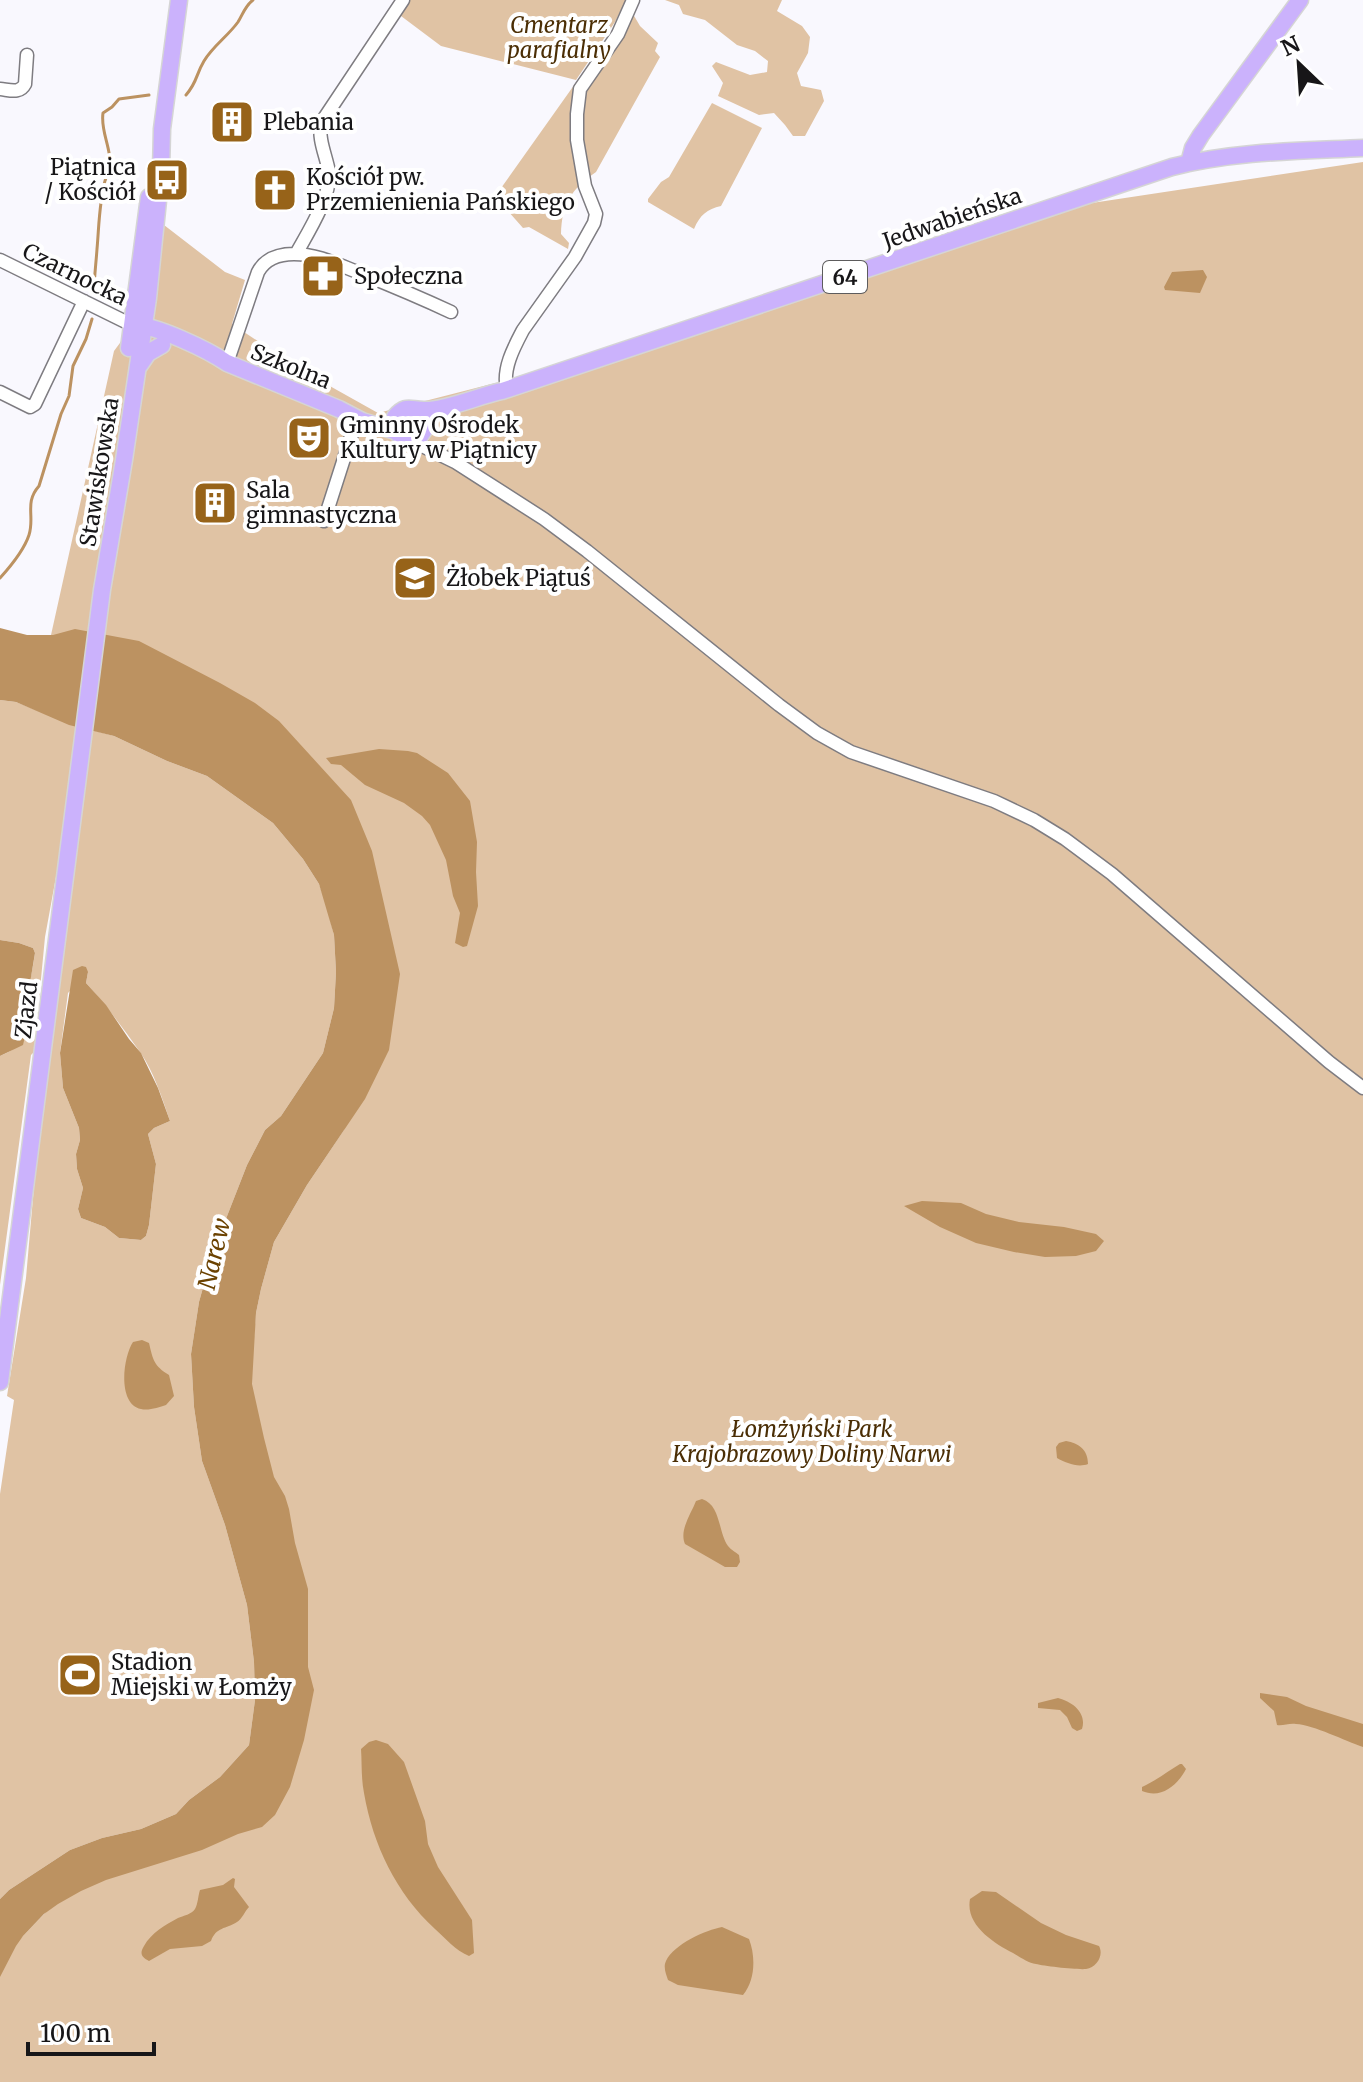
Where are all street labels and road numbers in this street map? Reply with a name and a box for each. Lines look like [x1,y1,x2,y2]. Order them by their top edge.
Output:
street label: Jedwabieńska [878,181,1025,255]
street label: Czarnocka [18,237,132,311]
road number: 64 [823,261,867,293]
street label: Szkolna [247,337,335,395]
street label: Stawiskowska [73,395,125,549]
street label: Zjazd [9,980,43,1040]

